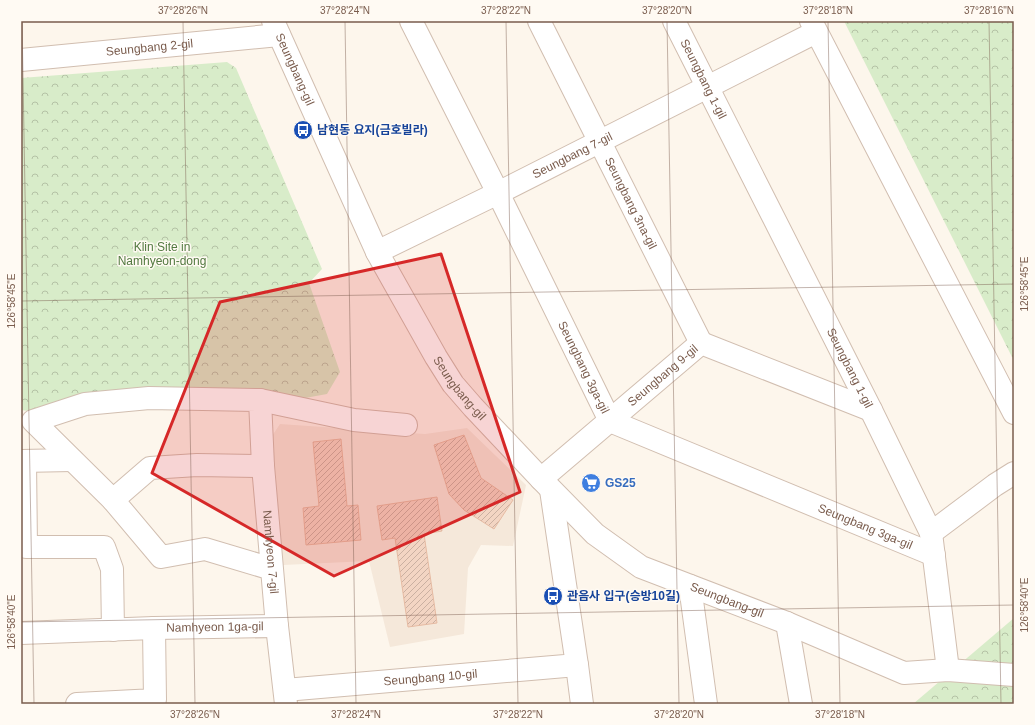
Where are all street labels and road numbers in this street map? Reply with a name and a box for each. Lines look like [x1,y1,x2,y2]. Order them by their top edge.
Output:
street label: Seungbang-gil [272,31,317,108]
street label: Seungbang 2-gil [105,36,194,59]
street label: Seungbang 1-gil [677,37,729,121]
street label: Seungbang 7-gil [530,129,615,181]
street label: Seungbang 3na-gil [602,155,660,251]
street label: Seungbang 3ga-gil [555,319,612,416]
street label: Seungbang 1-gil [824,326,876,410]
street label: Seungbang 9-gil [625,342,701,409]
street label: Seungbang-gil [430,354,489,423]
street label: Seungbang 3ga-gil [816,501,915,552]
street label: Namhyeon 7-gil [260,509,281,595]
street label: Seungbang-gil [688,580,766,620]
street label: Namhyeon 1ga-gil [166,619,264,635]
street label: Seungbang 10-gil [383,667,478,689]

